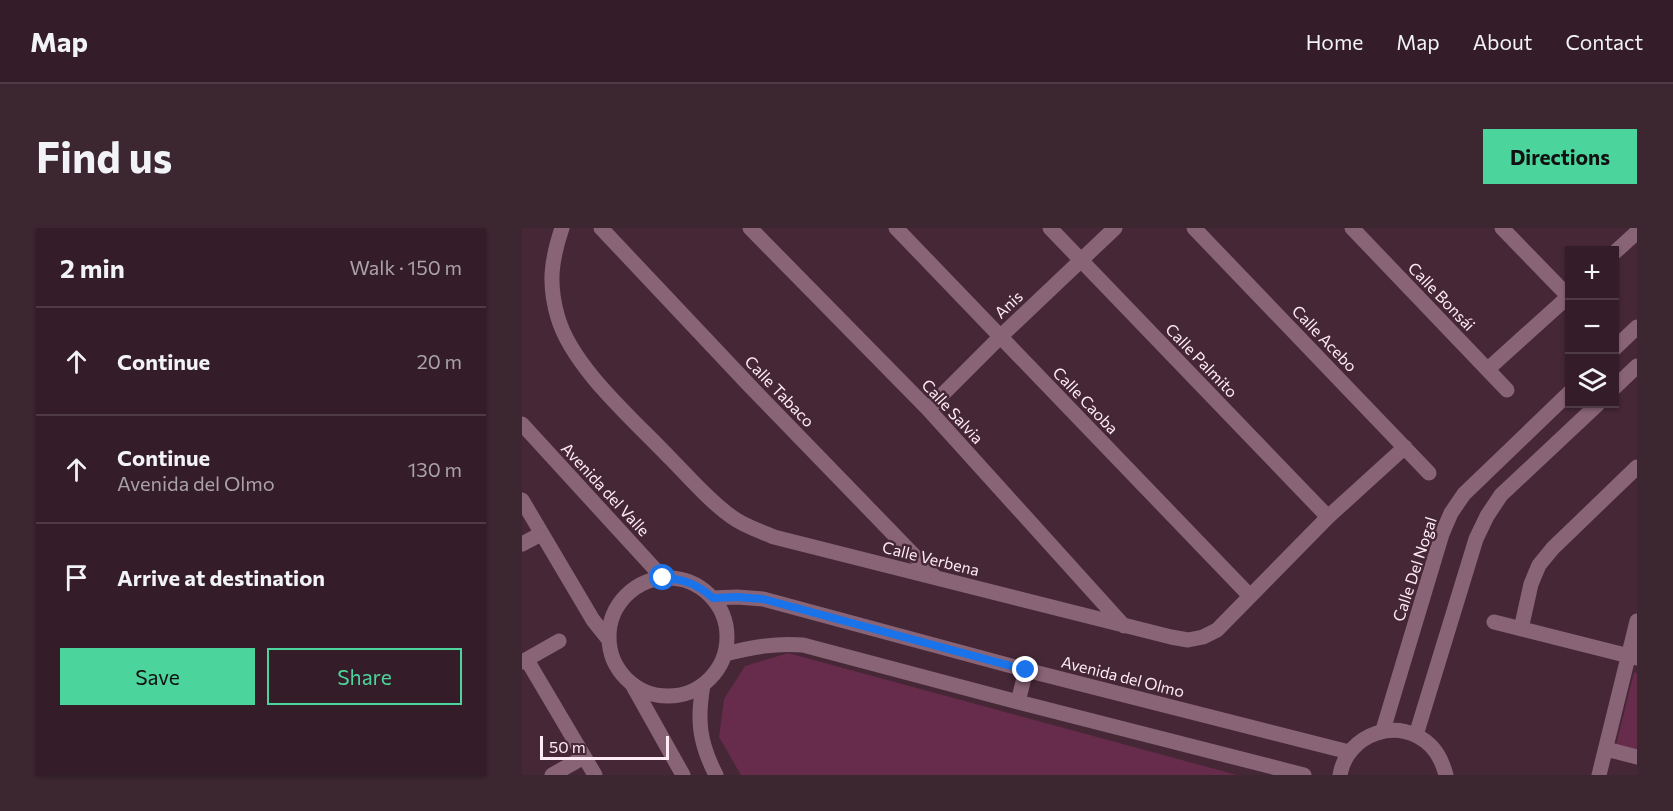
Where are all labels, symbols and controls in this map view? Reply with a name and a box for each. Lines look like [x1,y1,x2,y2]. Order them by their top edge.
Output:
text: Map [30,24,88,58]
text: Home [1306,29,1363,54]
text: Map [1396,29,1440,54]
text: About [1473,29,1532,54]
text: Contact [1565,29,1643,54]
button: Directions [1483,129,1637,184]
text: Find us [36,130,172,182]
map controls [1565,246,1619,408]
button: + [1565,246,1619,300]
text: 2 min [60,252,125,283]
text: Walk · 150 m [350,255,462,279]
street label: Calle Bonsái [1405,258,1479,334]
street label: Anis [990,286,1026,322]
button: − [1565,300,1619,354]
street label: Calle Acebo [1289,301,1361,375]
street label: Calle Palmito [1162,319,1242,401]
icon: ahead [60,345,93,378]
text: Continue [117,348,210,375]
text: 20 m [417,349,462,373]
street label: Calle Tabaco [741,351,819,431]
button: layers [1565,354,1619,408]
street label: Calle Caoba [1049,363,1123,437]
street label: Calle Salvia [918,375,988,447]
street label: Avenida del Valle [558,438,654,540]
text: Continue [117,444,210,471]
icon: ahead [60,453,93,486]
text: 130 m [408,457,462,481]
text: Avenida del Olmo [117,471,275,495]
street label: Calle Del Nogal [1388,514,1440,624]
street label: Calle Verbena [881,537,981,579]
icon: arrive [60,561,93,594]
text: Arrive at destination [117,564,325,591]
route start [649,564,675,590]
button: Save [60,648,255,705]
button: Share [267,648,462,705]
street label: Avenida del Olmo [1059,652,1187,700]
route end [1012,656,1038,682]
scale bar [540,733,669,760]
text: 50 m [549,737,586,756]

